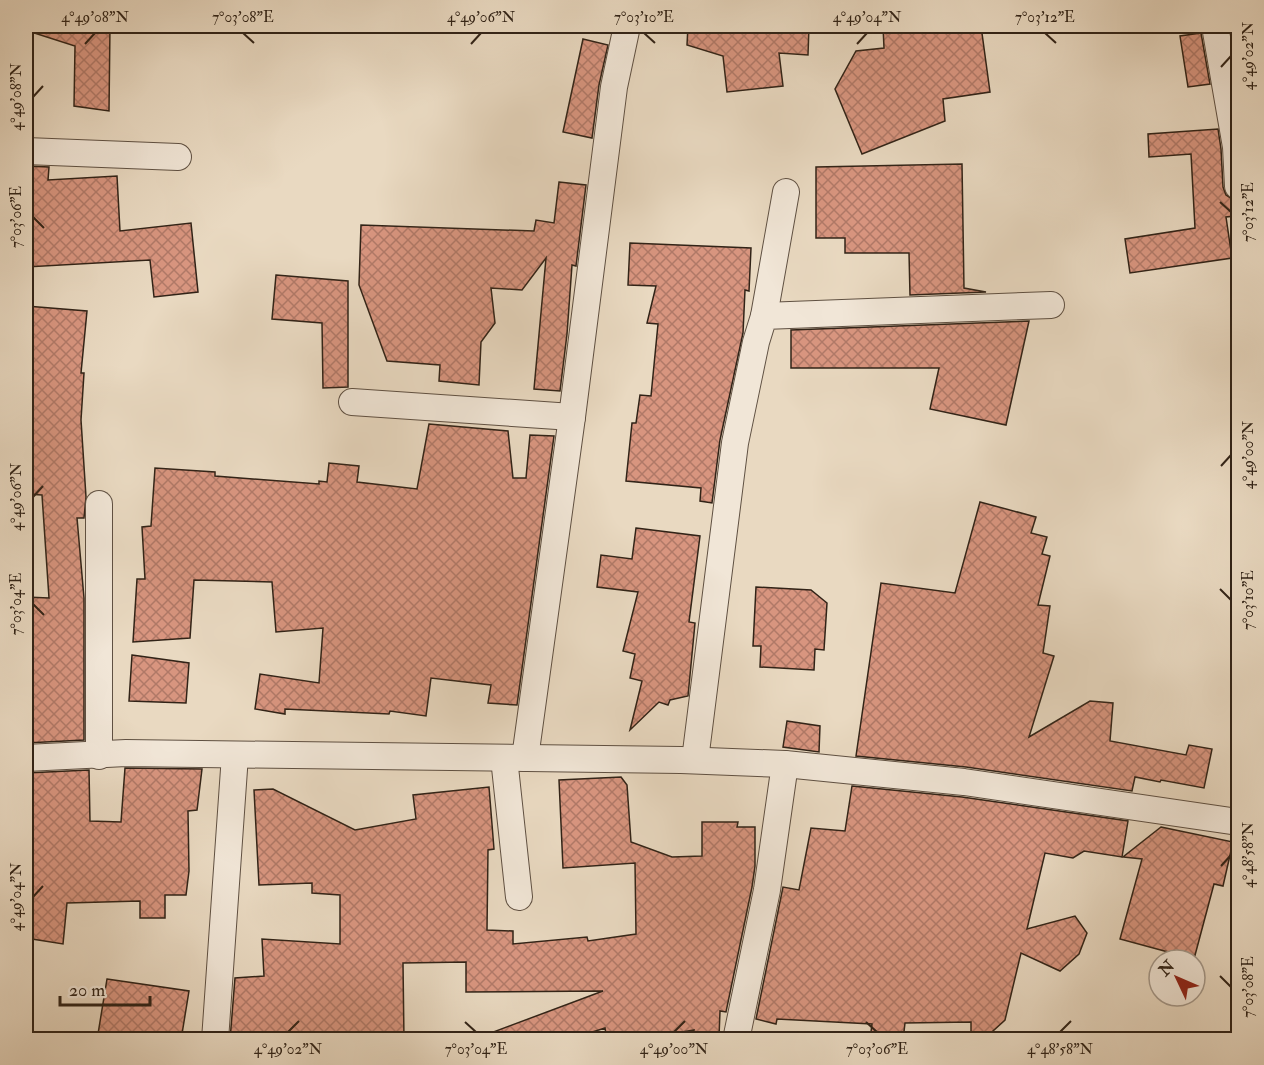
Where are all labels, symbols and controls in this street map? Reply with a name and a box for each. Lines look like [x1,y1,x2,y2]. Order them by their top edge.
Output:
text: 4°49'08"N [61,8,129,27]
text: 7°03'08"E [212,8,274,27]
text: 4°49'06"N [447,8,516,27]
text: 7°03'10"E [614,8,674,27]
text: 4°49'04"N [833,8,902,27]
text: 7°03'12"E [1015,8,1075,27]
text: 4°49'02"N [1239,21,1258,90]
text: 4°49'08"N [7,63,26,131]
text: 7°03'12"E [1239,182,1258,242]
text: 7°03'06"E [7,186,26,248]
text: 4°49'00"N [1239,420,1258,489]
text: 4°49'06"N [7,462,26,531]
text: 7°03'10"E [1239,570,1258,630]
text: 7°03'04"E [7,573,26,635]
text: 4°48'58"N [1239,821,1258,888]
text: 4°49'04"N [7,862,26,931]
north arrow [1147,948,1207,1008]
text: N [1154,956,1180,981]
text: 7°03'08"E [1239,956,1258,1018]
scale bar [60,969,150,1007]
text: 20 m [69,979,105,1002]
text: 4°49'02"N [254,1040,323,1059]
text: 7°03'04"E [445,1040,507,1059]
text: 4°49'00"N [640,1040,709,1059]
text: 7°03'06"E [846,1040,908,1059]
text: 4°48'58"N [1027,1040,1094,1059]

